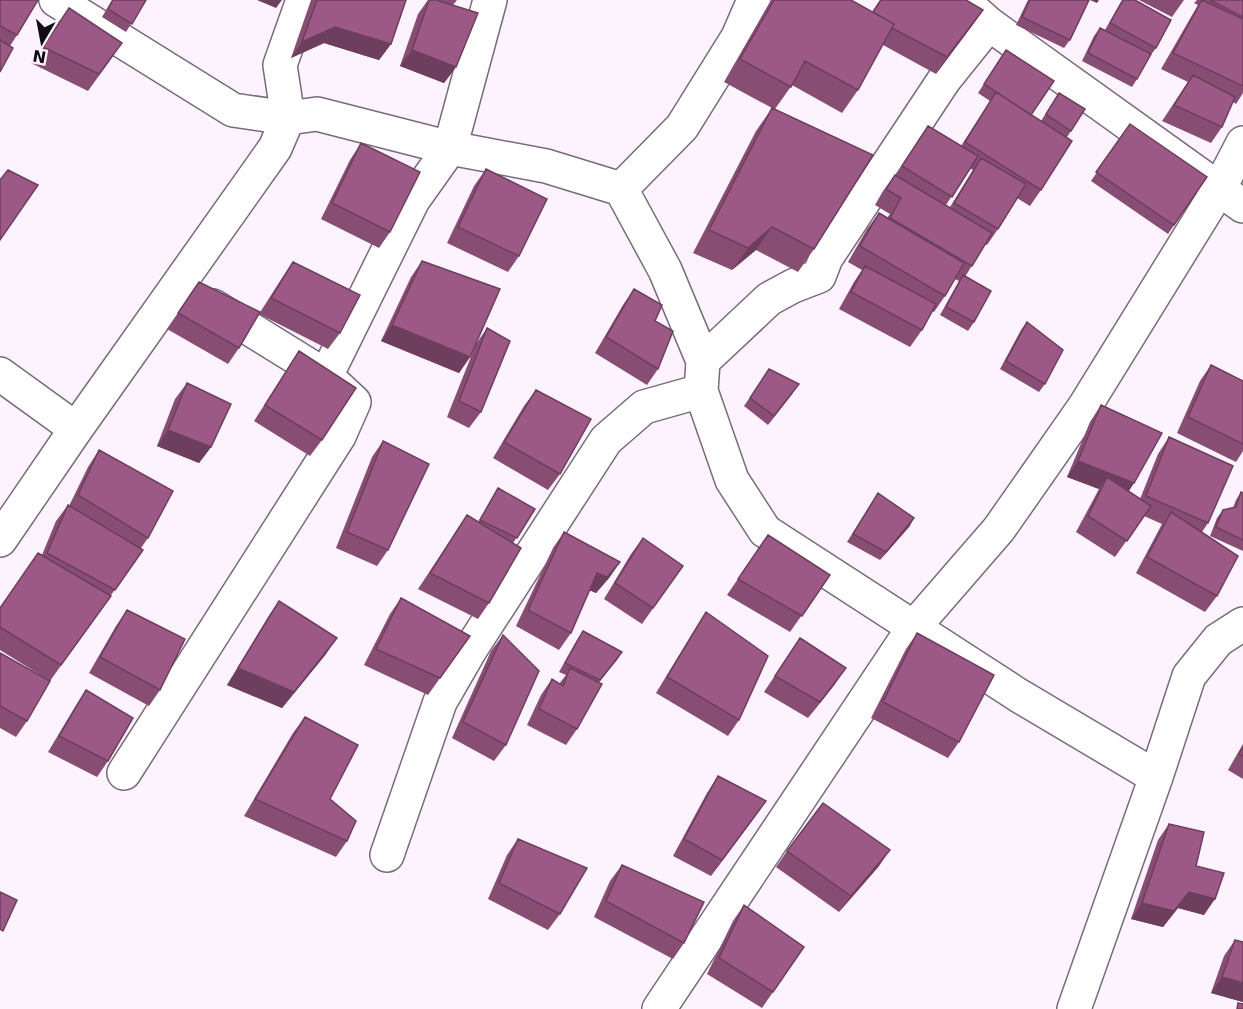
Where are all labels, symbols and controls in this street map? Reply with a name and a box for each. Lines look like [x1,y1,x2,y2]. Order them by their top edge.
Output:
north arrow [12,12,72,72]
text: N [31,46,48,67]

